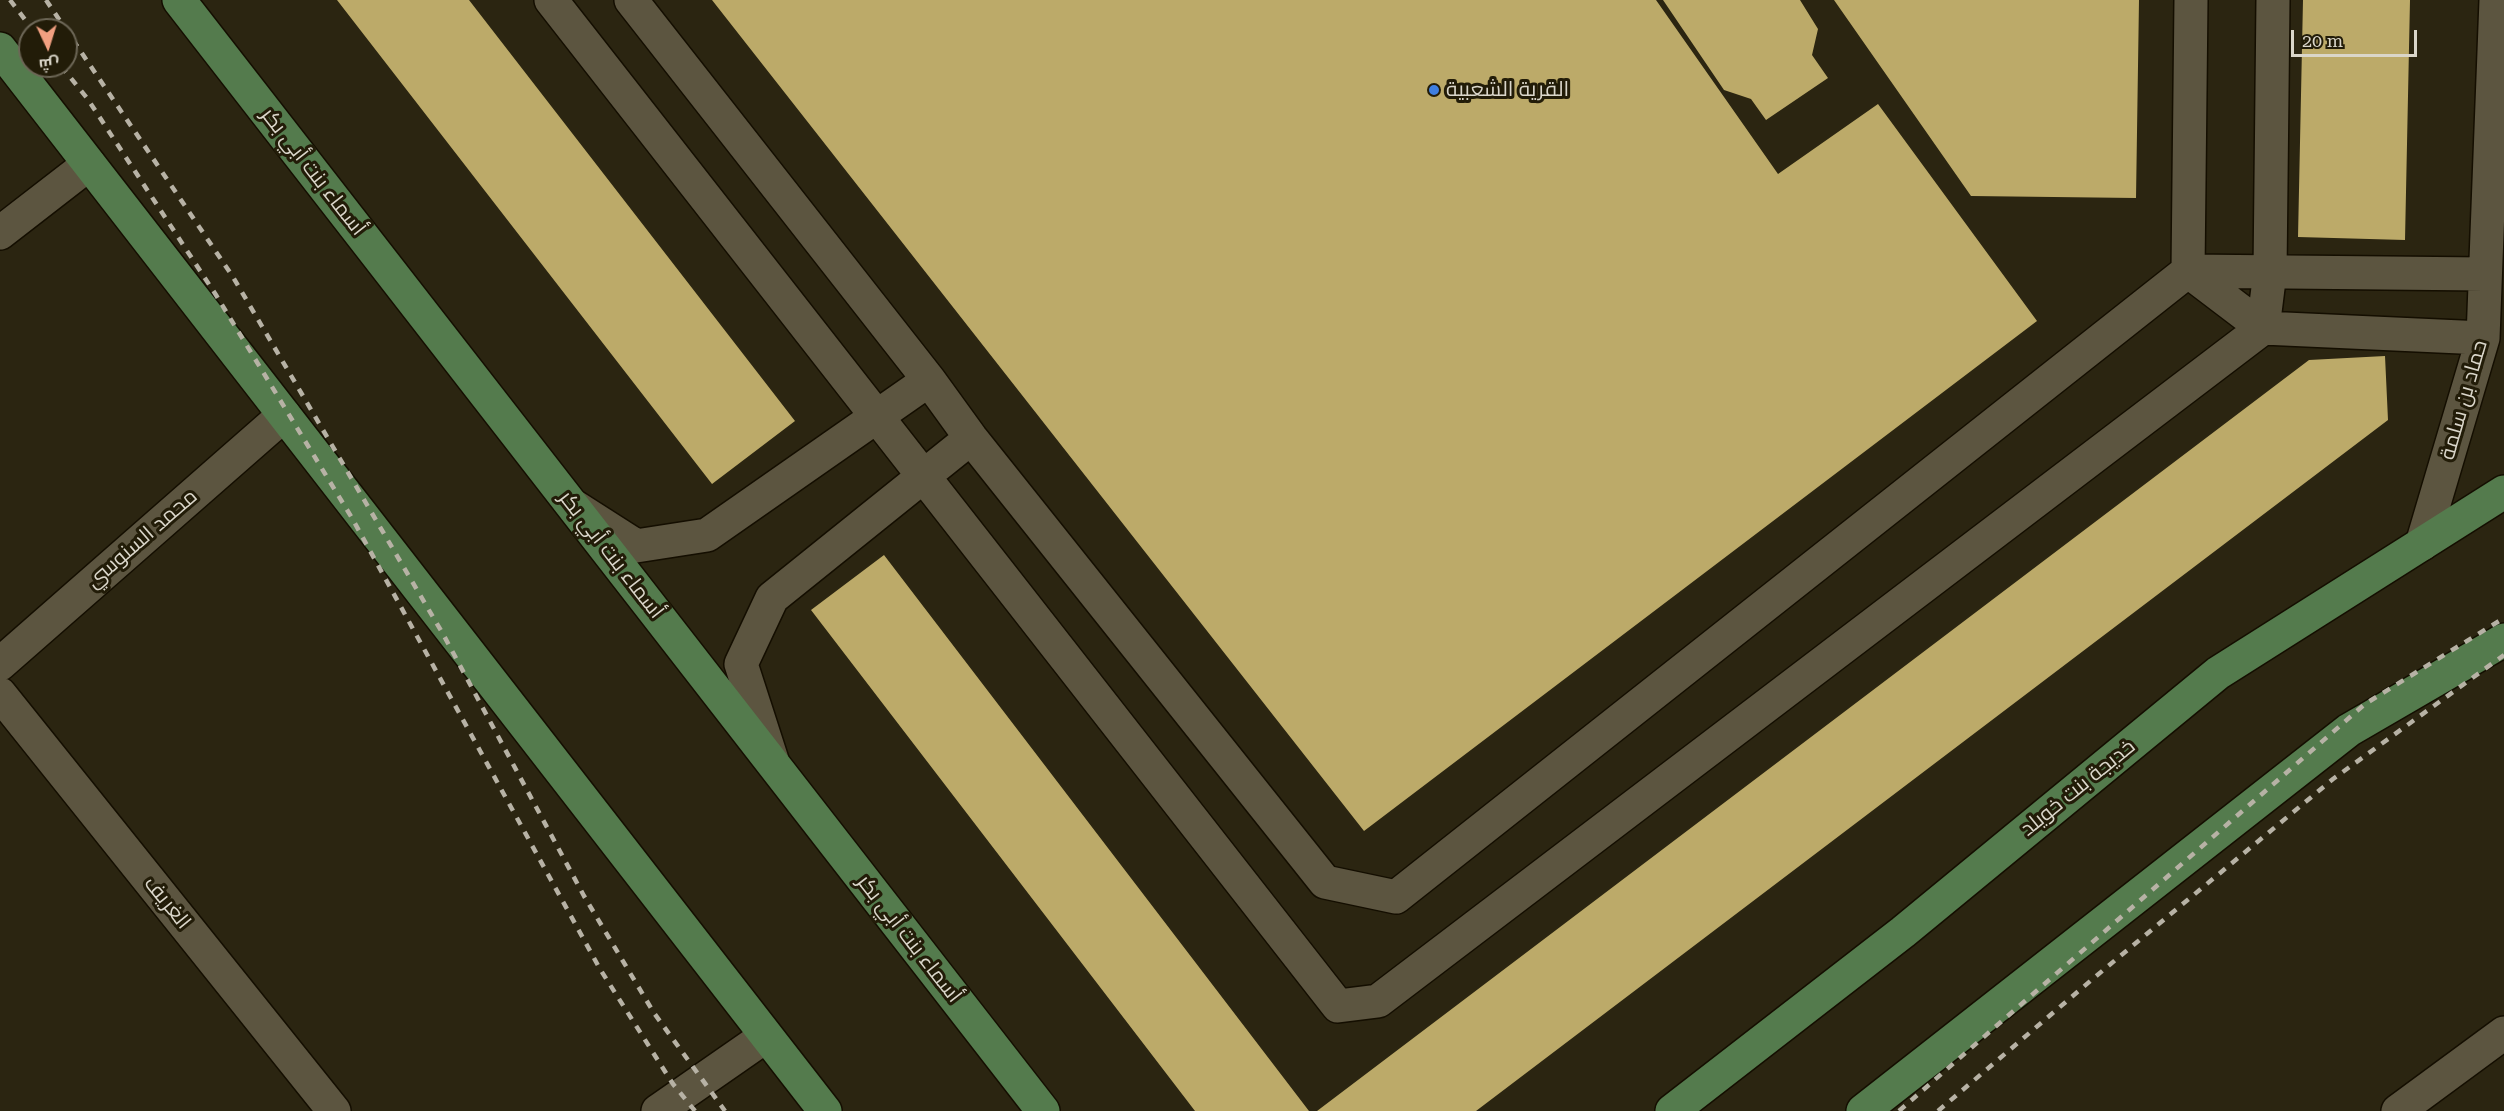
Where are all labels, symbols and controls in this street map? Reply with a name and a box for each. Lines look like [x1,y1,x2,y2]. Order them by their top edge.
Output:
north arrow [18,18,78,78]
scale bar [2294,18,2420,56]
text: 20 m [2302,30,2343,51]
text: ش [38,54,60,75]
place label: القرية الشعبية [1446,77,1569,103]
marker: القرية الشعبية [1427,83,1441,97]
street label: أسماء بنت أبي بكر [255,103,371,241]
street label: حماد بن سلمة [2435,337,2493,463]
street label: محمد السنوسي [81,484,203,594]
street label: أسماء بنت أبي بكر [553,486,669,624]
street label: خديجة بنت خويلد [2016,734,2140,842]
street label: أسماء بنت أبي بكر [851,870,967,1008]
street label: الغريف [138,872,196,934]

